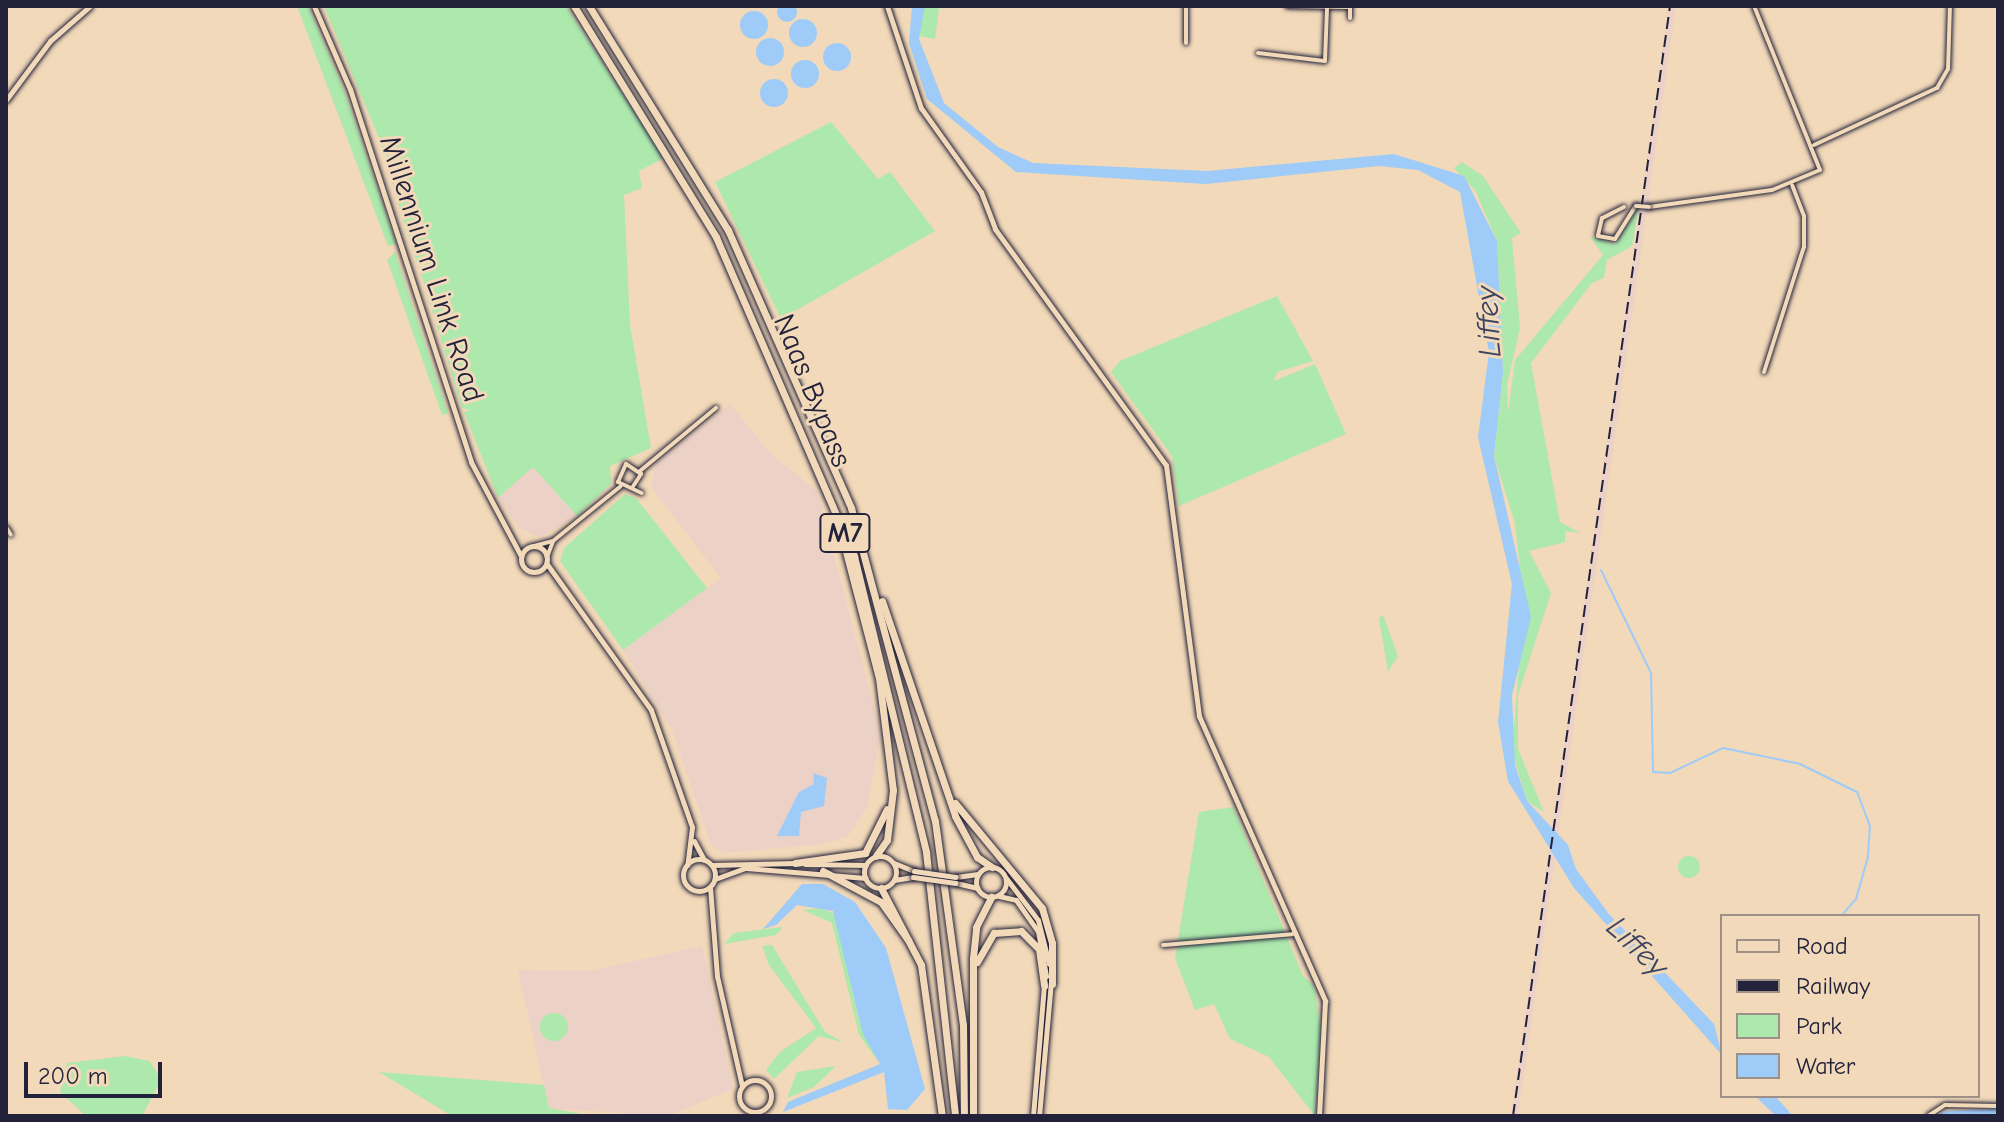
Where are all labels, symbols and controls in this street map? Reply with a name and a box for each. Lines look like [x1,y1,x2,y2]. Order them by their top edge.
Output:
street label: Millennium Link Road [371,131,491,407]
water label: Liffey [1468,286,1510,358]
street label: Naas Bypass [765,309,859,473]
road number: M7 [819,509,871,557]
water label: Liffey [1598,909,1676,985]
legend [1720,914,1980,1098]
text: Road [1796,932,1848,960]
text: Railway [1796,972,1870,1000]
text: Park [1796,1012,1842,1040]
scale bar [28,1046,166,1096]
text: Water [1796,1052,1855,1080]
text: 200 m [38,1062,108,1090]

